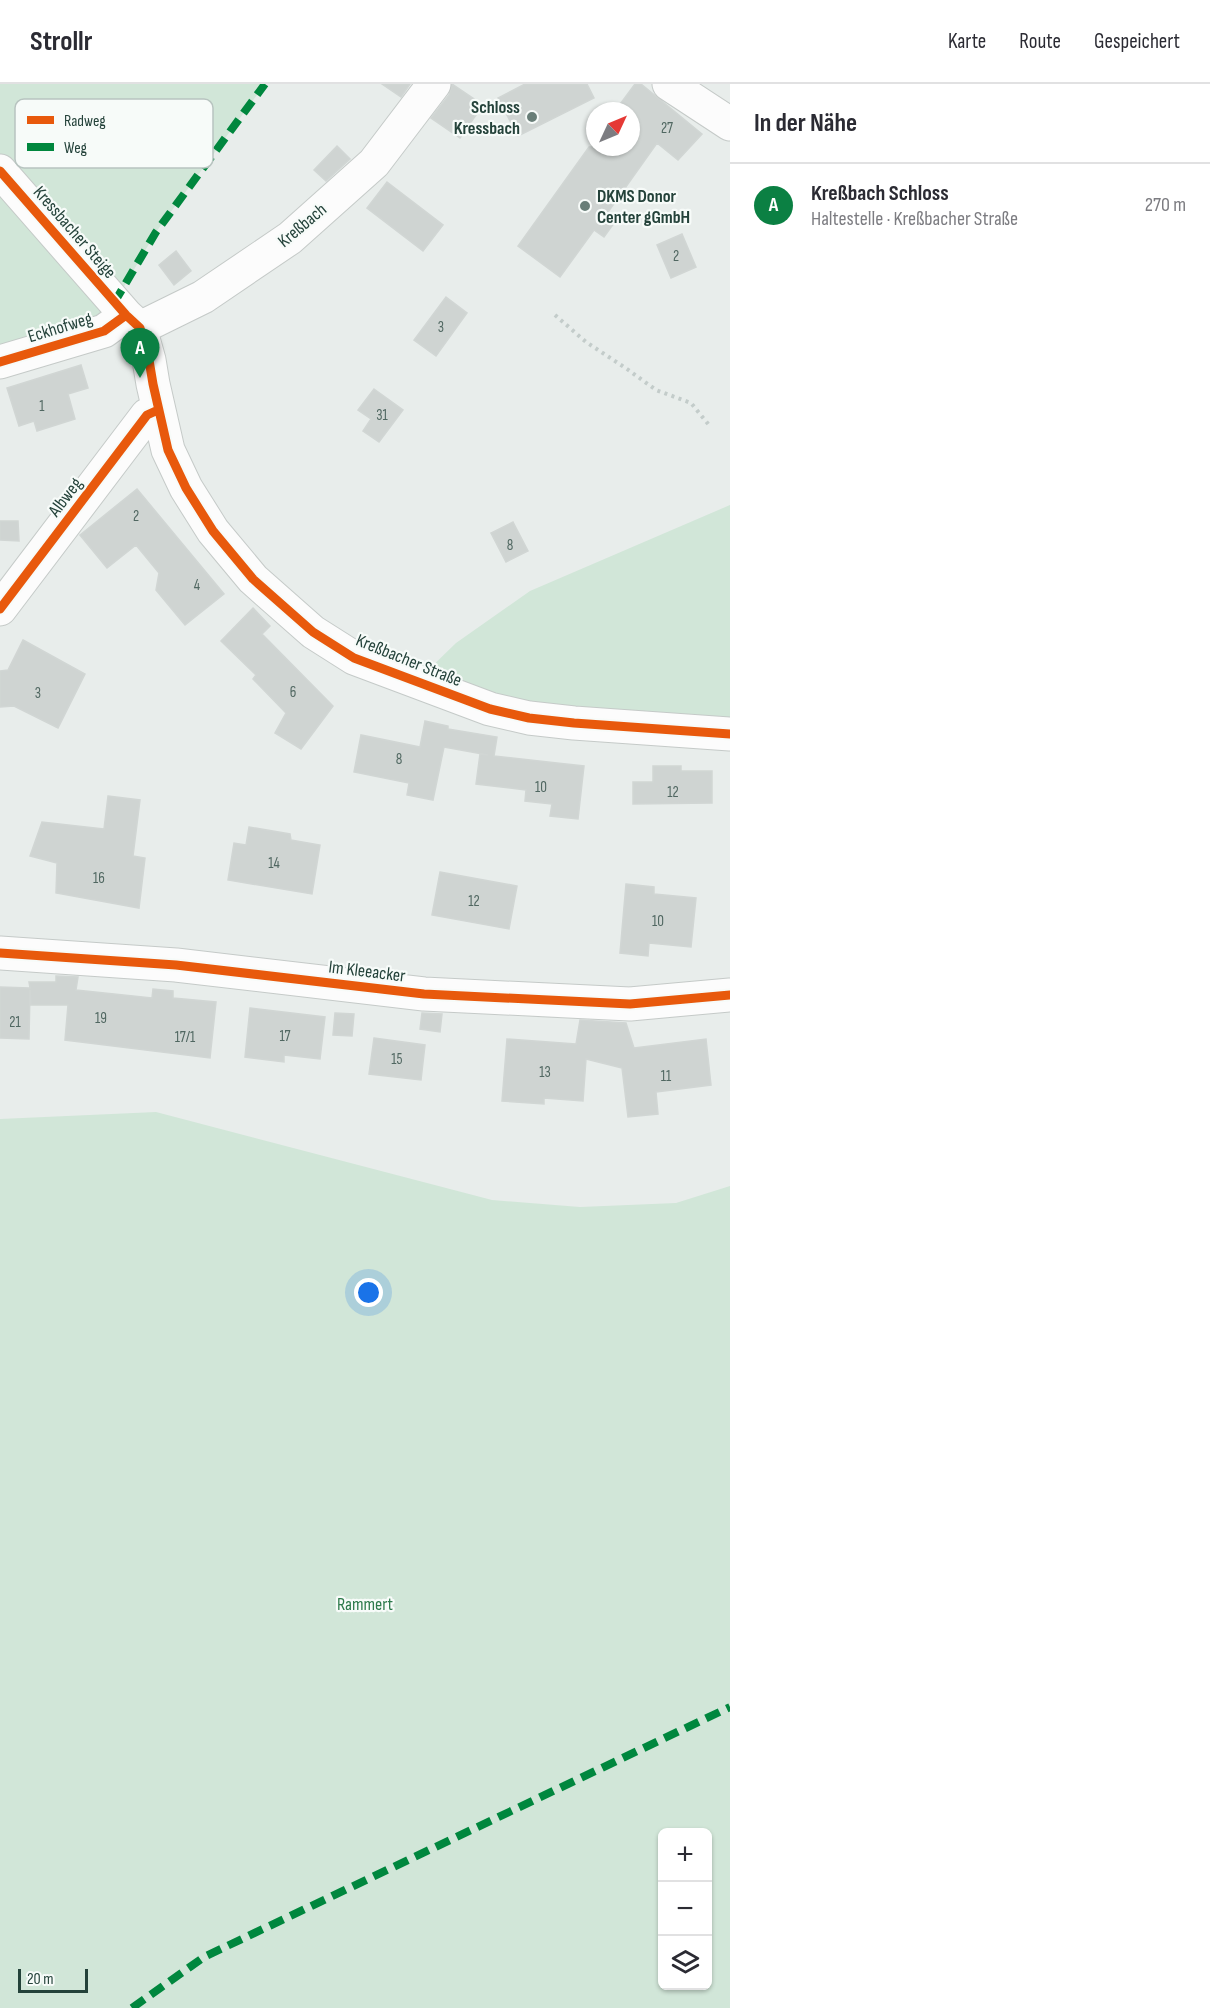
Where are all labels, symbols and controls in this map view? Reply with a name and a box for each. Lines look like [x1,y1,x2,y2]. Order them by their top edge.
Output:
text: Strollr [30,25,92,58]
text: Karte [948,29,986,54]
text: Route [1019,29,1061,54]
text: Gespeichert [1094,29,1180,54]
place label: Schloss Kressbach [454,97,520,139]
legend [15,99,213,168]
north arrow [586,102,640,156]
text: In der Nähe [754,108,857,139]
marker: Schloss Kressbach [525,110,539,124]
text: Radweg [64,112,106,131]
house number: 27 [661,119,673,138]
text: Weg [64,139,87,158]
text: Kreßbach Schloss [811,180,949,207]
street label: Kressbacher Steige [29,182,120,283]
place label: DKMS Donor Center gGmbH [597,186,690,228]
text: A [769,193,778,217]
text: 270 m [1145,193,1186,217]
street label: Kreßbach [274,199,331,252]
marker: DKMS Donor Center gGmbH [578,199,592,213]
text: Haltestelle · Kreßbacher Straße [811,207,1018,231]
house number: 2 [673,247,679,266]
street label: Eckhofweg [25,308,95,347]
house number: 3 [438,318,444,337]
pin: A [120,328,160,378]
house number: 1 [39,397,45,416]
house number: 31 [376,406,389,425]
street label: Albweg [43,474,87,522]
house number: 2 [133,507,139,526]
house number: 8 [507,536,513,555]
house number: 4 [194,576,200,595]
street label: Kreßbacher Straße [353,630,465,691]
house number: 6 [290,683,296,702]
house number: 3 [35,684,41,703]
house number: 8 [396,750,402,769]
house number: 10 [535,778,547,797]
house number: 12 [667,783,679,802]
house number: 14 [268,854,280,873]
house number: 16 [93,869,105,888]
house number: 12 [468,892,480,911]
house number: 10 [652,912,664,931]
street label: Im Kleeacker [327,956,407,987]
house number: 19 [95,1009,107,1028]
house number: 21 [9,1013,21,1032]
house number: 17 [279,1027,291,1046]
house number: 17/1 [175,1028,196,1047]
house number: 15 [391,1050,403,1069]
house number: 13 [539,1063,551,1082]
house number: 11 [661,1067,672,1086]
your location [354,1278,383,1307]
park label: Rammert [337,1594,394,1615]
map controls [658,1828,712,1990]
button: + [658,1828,712,1882]
button: − [658,1882,712,1936]
button: layers [658,1936,712,1990]
scale bar [18,1966,88,1994]
text: 20 m [27,1970,54,1989]

